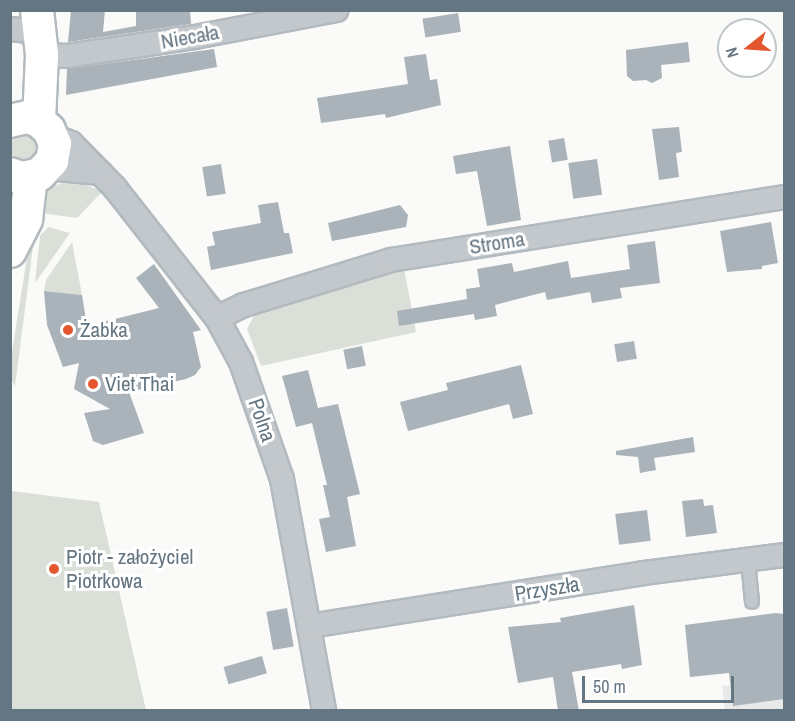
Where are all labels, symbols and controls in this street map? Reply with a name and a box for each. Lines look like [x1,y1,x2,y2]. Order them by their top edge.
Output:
north arrow [717,18,777,78]
street label: Niecała [159,20,221,54]
text: N [720,45,744,60]
street label: Stroma [468,226,526,260]
place label: Żabka [80,317,128,343]
marker: Żabka [61,323,75,337]
place label: Viet Thai [105,371,175,397]
marker: Viet Thai [86,377,100,391]
street label: Polna [243,395,281,445]
place label: Piotr - założyciel Piotrkowa [66,544,193,594]
marker: Piotr - założyciel Piotrkowa [47,562,61,576]
street label: Przyszła [513,571,581,607]
scale bar [585,664,736,702]
text: 50 m [593,674,626,699]

